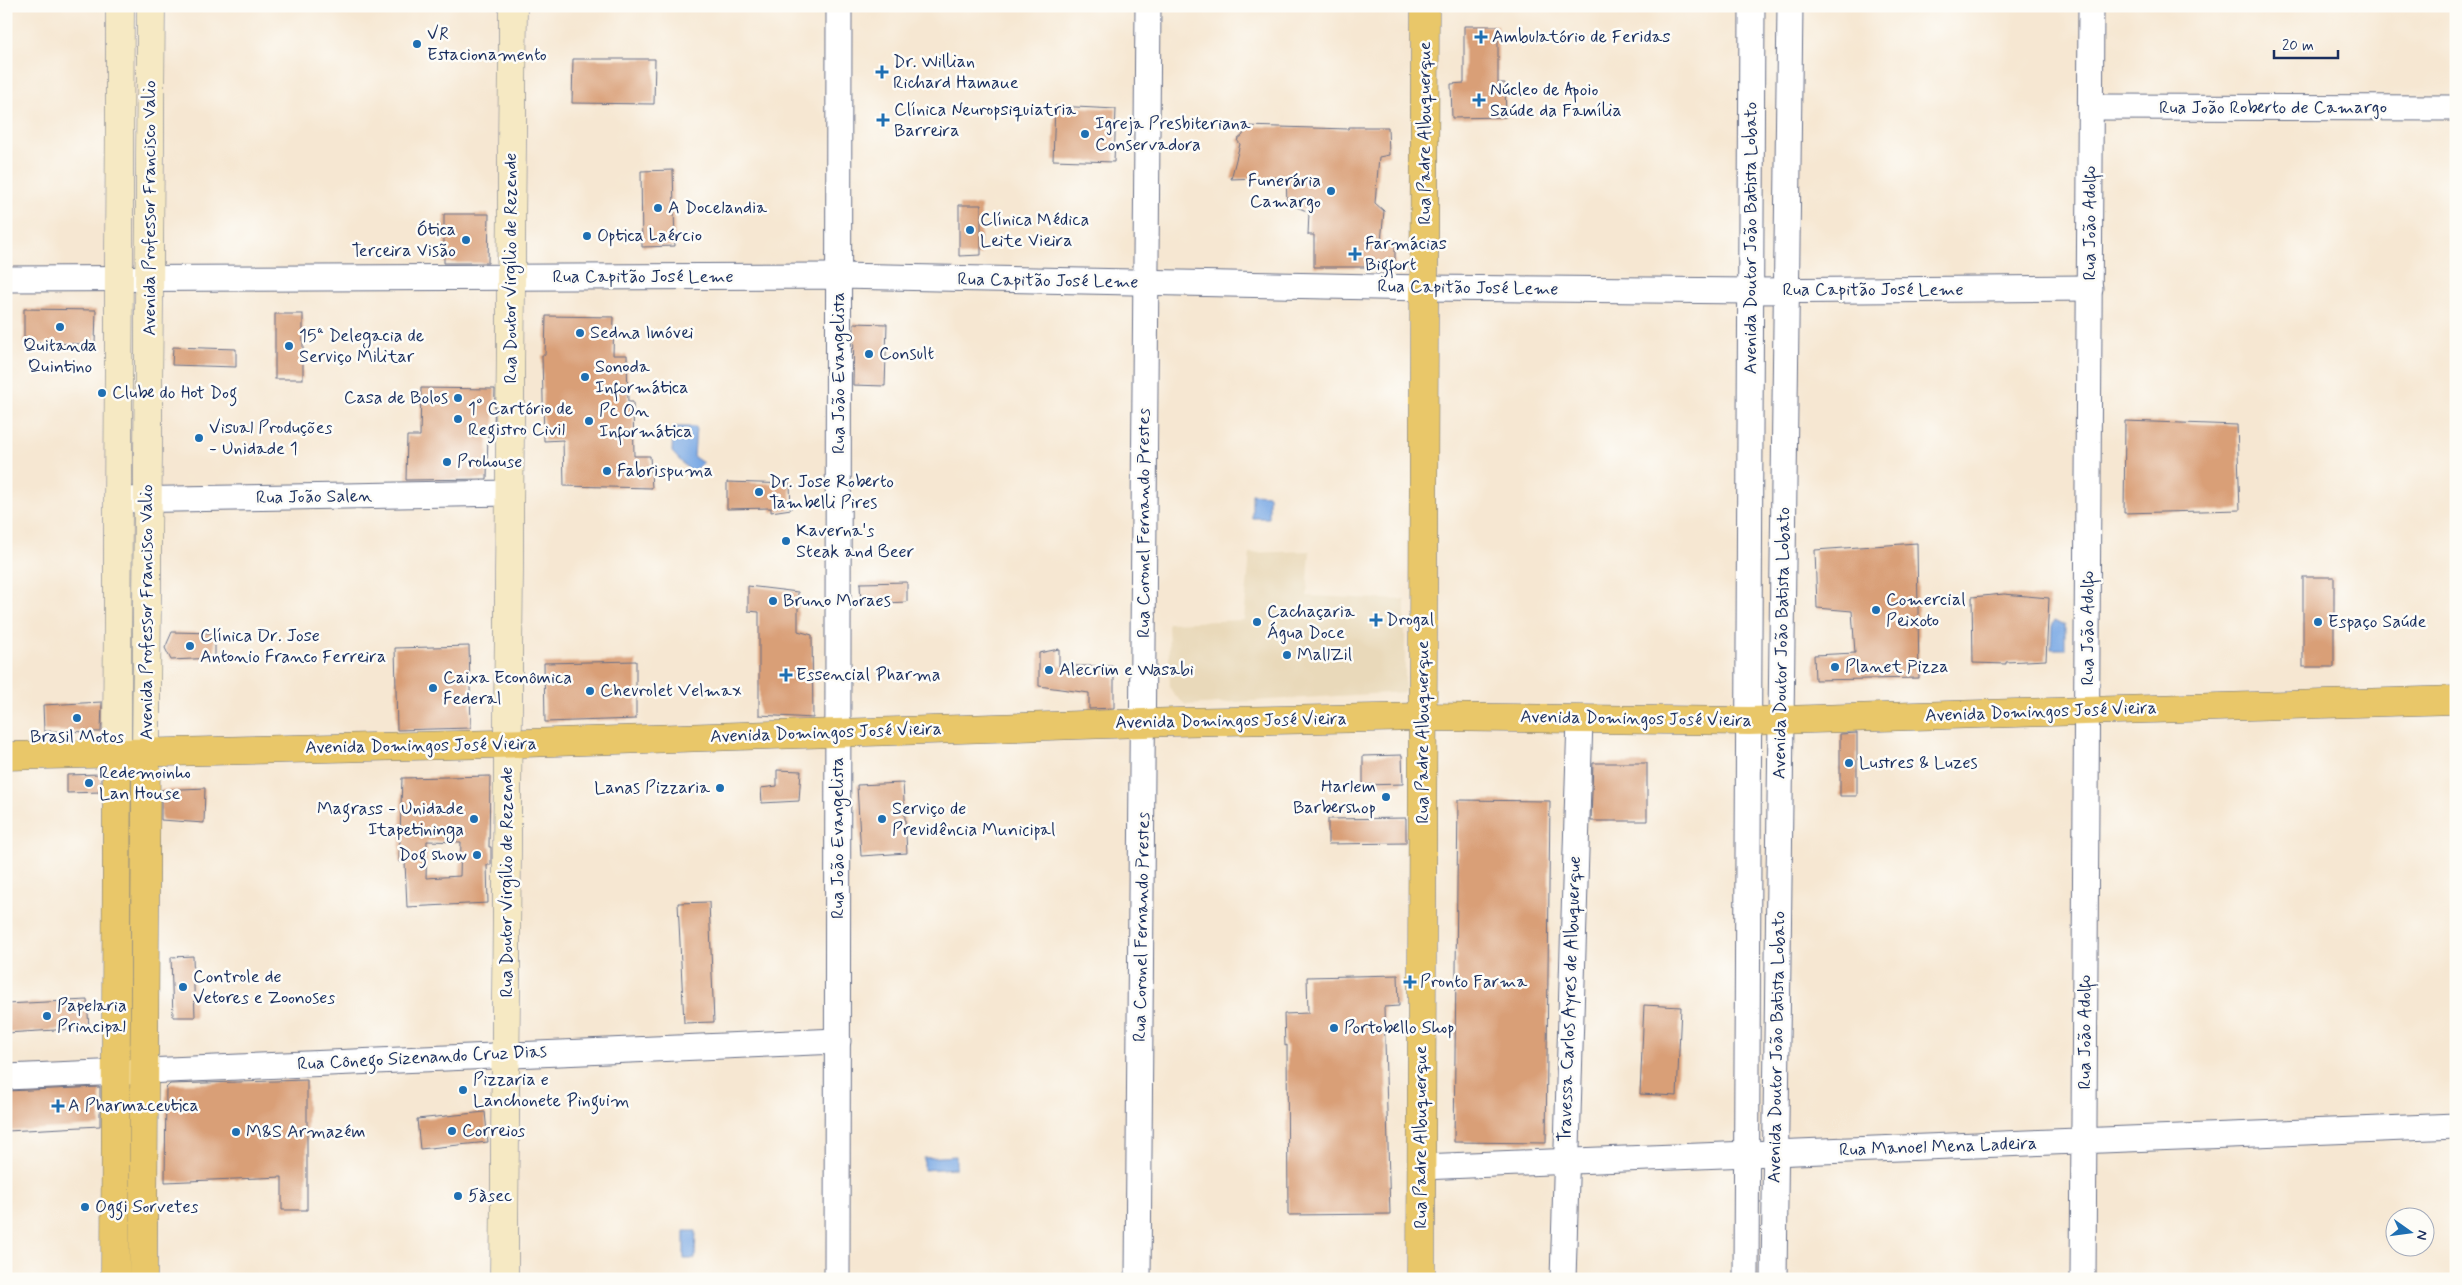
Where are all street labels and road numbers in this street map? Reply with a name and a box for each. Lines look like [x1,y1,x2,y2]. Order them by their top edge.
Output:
street label: Rua Padre Albuquerque [1413,41,1437,225]
street label: Avenida Professor Francisco Valio [138,80,162,336]
street label: Rua João Roberto de Camargo [2159,96,2387,120]
street label: Avenida Doutor João Batista Lobato [1739,102,1763,374]
street label: Rua Doutor Virgílio de Rezende [499,153,524,383]
street label: Rua João Adolfo [2078,166,2104,280]
street label: Rua Capitão José Leme [552,265,734,289]
street label: Rua Capitão José Leme [957,267,1139,295]
street label: Rua Capitão José Leme [1377,274,1559,302]
street label: Rua Capitão José Leme [1782,278,1964,302]
street label: Rua João Evangelista [827,292,852,454]
street label: Rua Coronel Fernando Prestes [1132,408,1156,638]
street label: Avenida Professor Francisco Valio [135,484,159,740]
street label: Rua João Salen [256,484,372,510]
street label: Avenida Doutor João Batista Lobato [1768,507,1796,779]
street label: Rua João Adolfo [2076,571,2102,685]
street label: Rua Padre Albuquerque [1411,640,1435,824]
street label: Avenida Domingos José Vieira [1925,696,2157,728]
street label: Avenida Domingos José Vieira [1520,705,1752,733]
street label: Avenida Domingos José Vieira [1115,707,1347,735]
street label: Avenida Domingos José Vieira [710,717,942,749]
street label: Avenida Domingos José Vieira [305,732,537,760]
street label: Rua João Evangelista [826,757,851,919]
street label: Rua Doutor Virgílio de Rezende [495,767,520,997]
street label: Rua Coronel Fernando Prestes [1128,812,1156,1042]
street label: Travessa Carlos Ayres de Albuquerque [1553,855,1587,1143]
street label: Avenida Doutor João Batista Lobato [1763,911,1791,1183]
street label: Rua João Adolfo [2073,975,2099,1089]
street label: Rua Cônego Sizenando Cruz Dias [297,1039,548,1079]
street label: Rua Padre Albuquerque [1409,1045,1433,1229]
street label: Rua Manoel Mena Ladeira [1839,1132,2037,1162]

